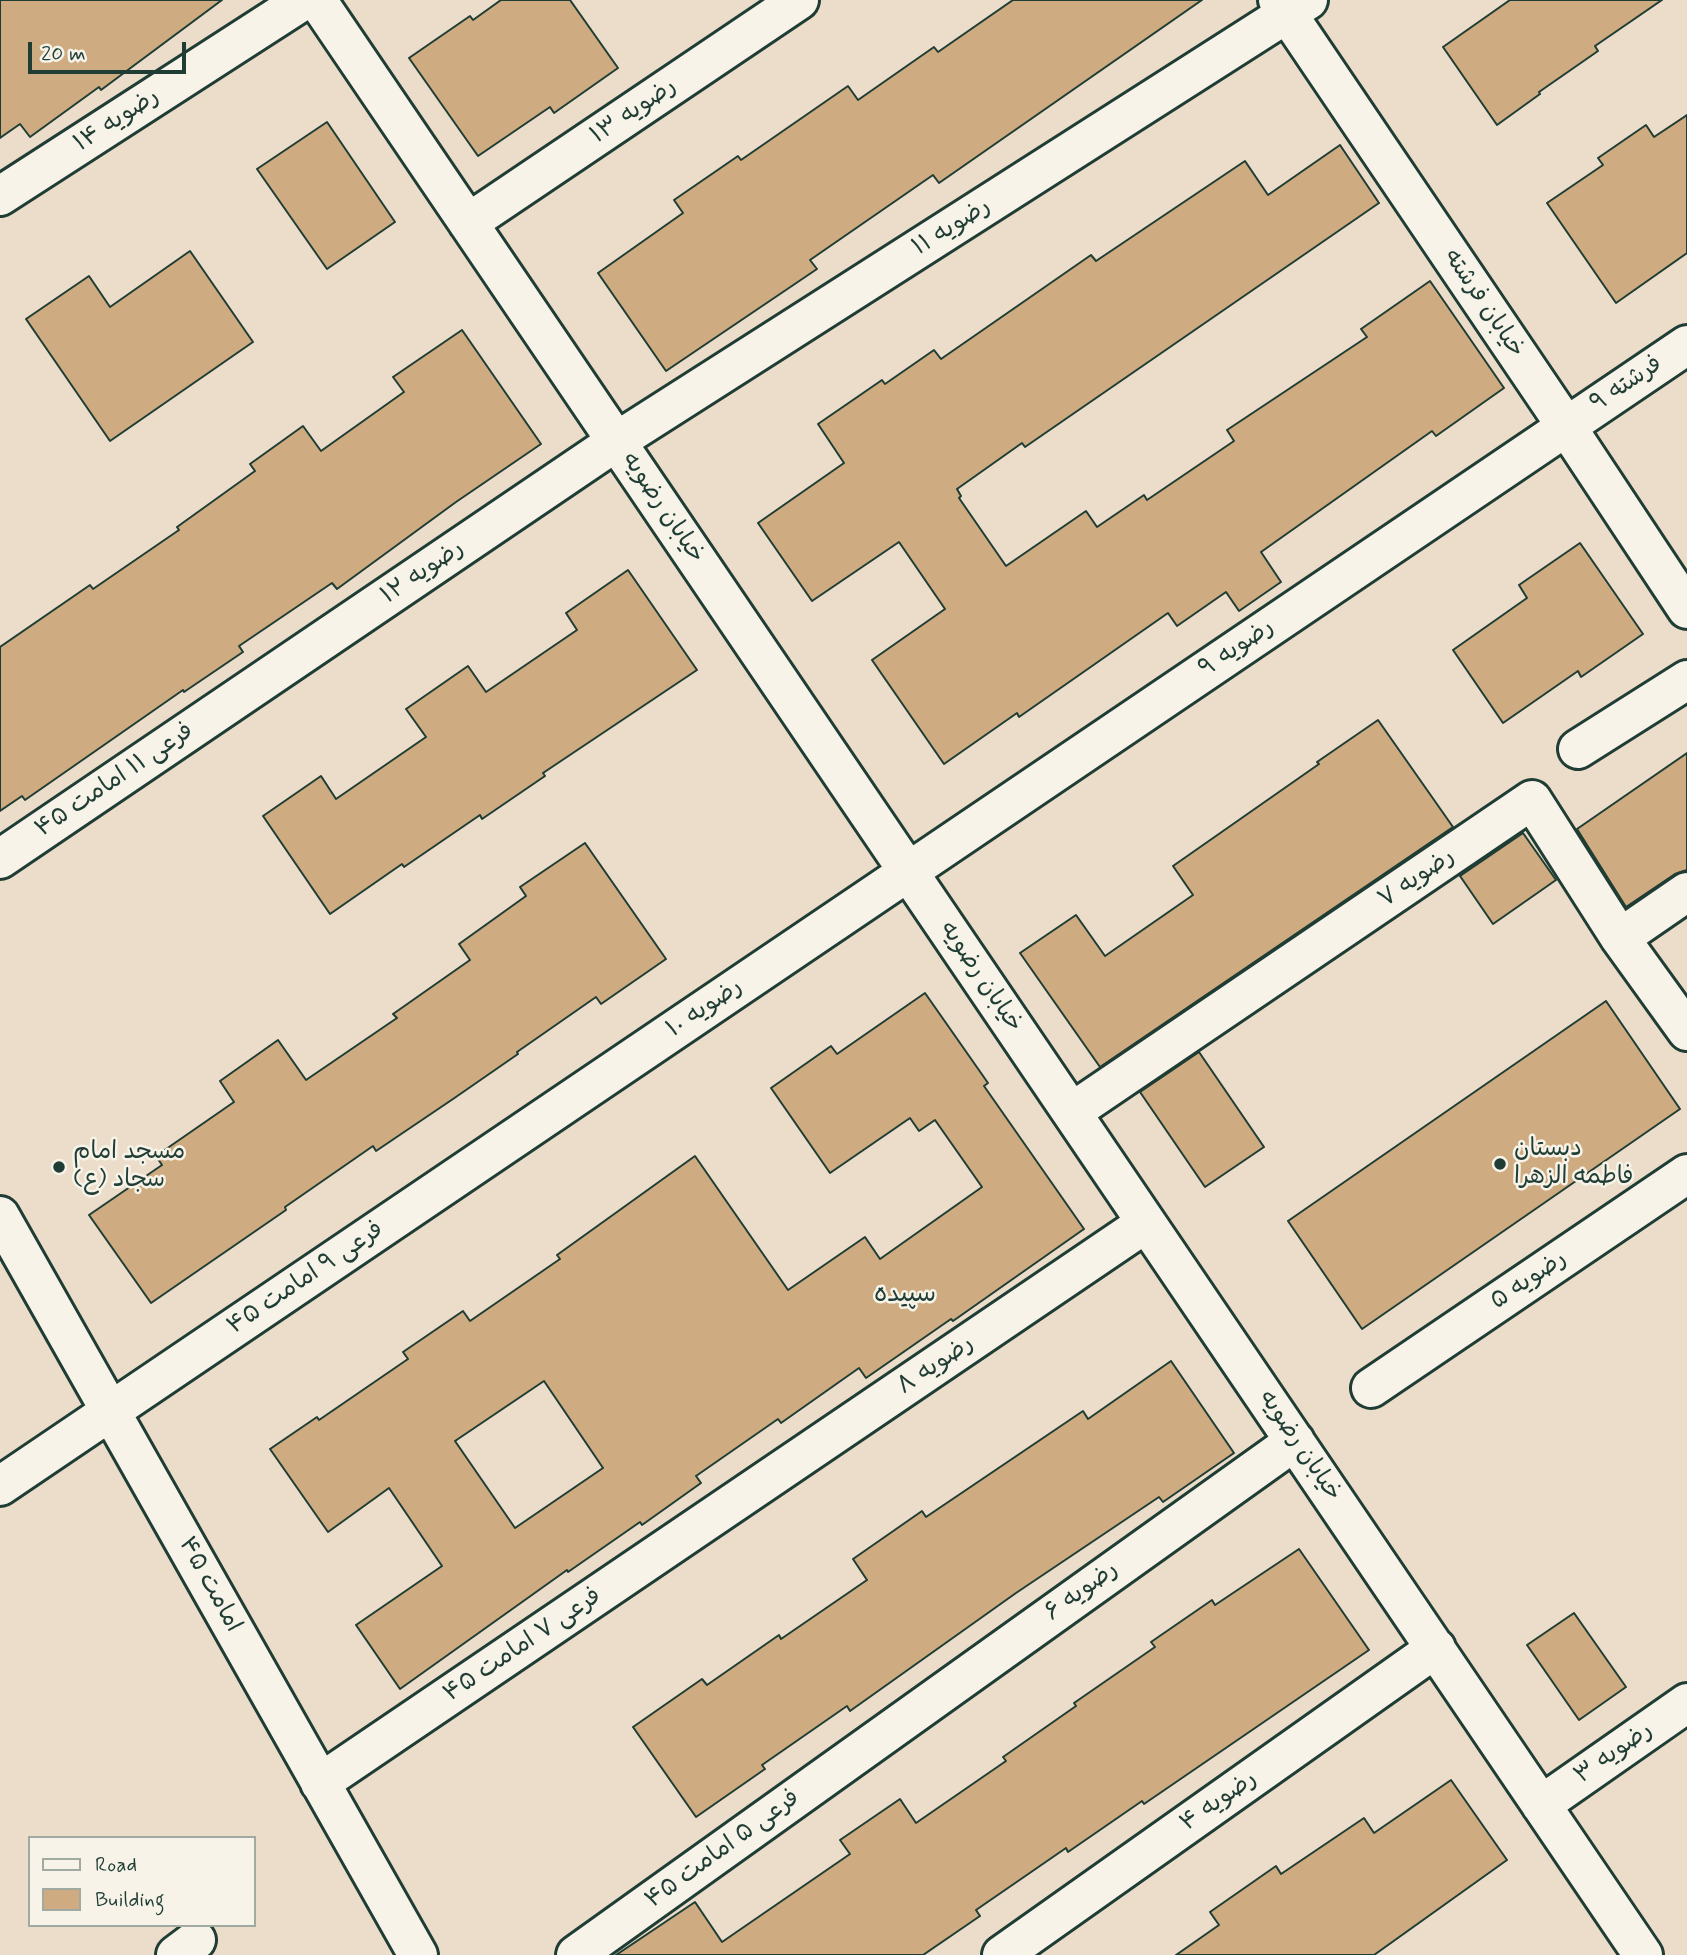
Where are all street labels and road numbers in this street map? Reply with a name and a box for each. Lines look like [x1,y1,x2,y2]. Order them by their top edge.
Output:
street label: رضویه ۱۳ [586,73,682,151]
street label: رضویه ۱۴ [69,83,165,159]
street label: رضویه ۱۱ [908,193,996,263]
street label: خیابان فرشته [1436,244,1530,364]
street label: فرشته ۹ [1586,351,1668,419]
street label: خیابان رضویه [614,447,710,569]
street label: رضویه ۱۲ [376,535,470,611]
street label: رضویه ۹ [1194,614,1280,684]
street label: فرعی ۱۱ امامت ۴۵ [30,717,200,845]
street label: رضویه ۷ [1373,843,1461,915]
street label: خیابان رضویه [932,916,1028,1038]
street label: رضویه ۱۰ [662,973,748,1045]
street label: فرعی ۹ امامت ۴۵ [222,1216,390,1342]
street label: رضویه ۵ [1486,1245,1572,1317]
street label: رضویه ۸ [892,1330,980,1402]
street label: خیابان رضویه [1251,1385,1347,1507]
street label: امامت ۴۵ [171,1532,247,1638]
street label: رضویه ۶ [1040,1556,1124,1628]
street label: فرعی ۷ امامت ۴۵ [439,1583,607,1709]
street label: رضویه ۳ [1569,1717,1659,1791]
street label: رضویه ۴ [1175,1765,1263,1839]
street label: فرعی ۵ امامت ۴۵ [640,1784,806,1916]

